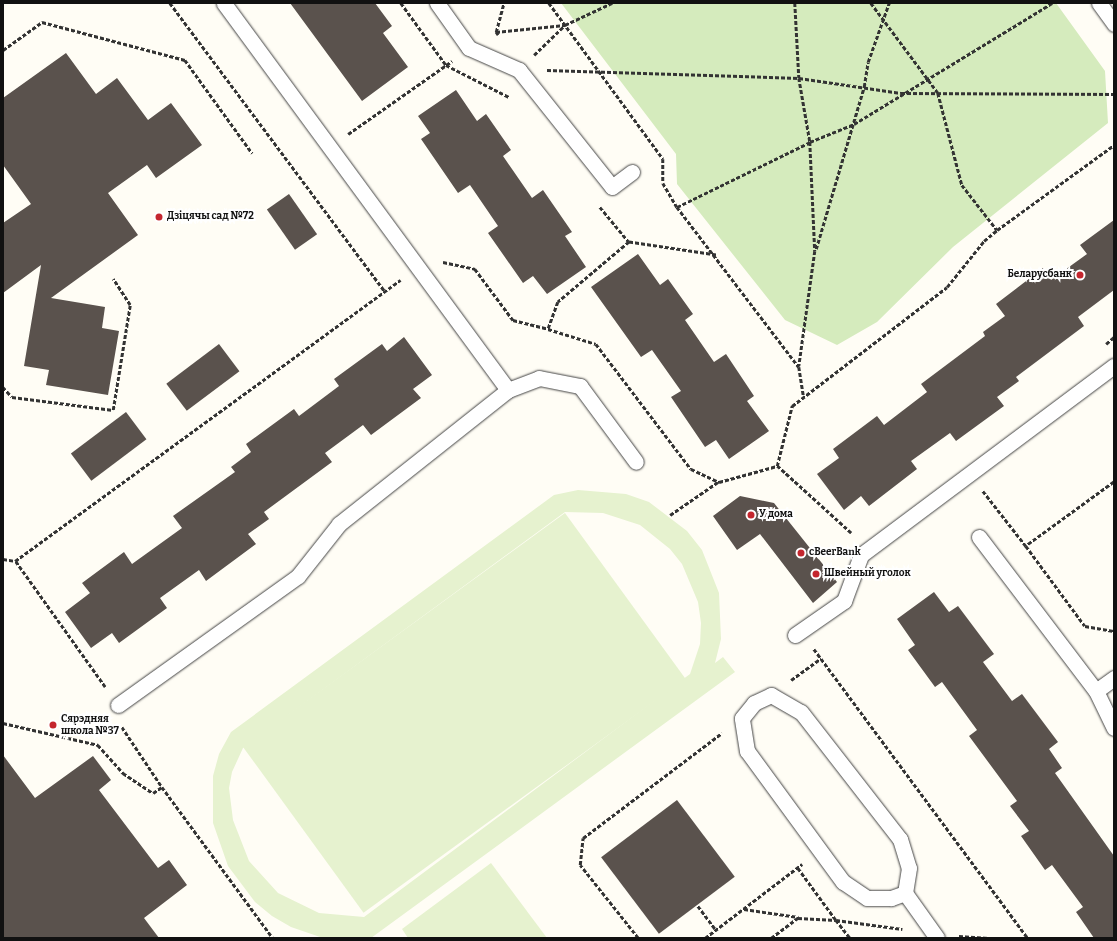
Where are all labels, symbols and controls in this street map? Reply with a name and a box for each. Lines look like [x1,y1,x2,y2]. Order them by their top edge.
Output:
place label: Дзіцячы сад №72 [167,211,254,223]
marker: Дзіцячы сад №72 [154,212,164,222]
place label: Беларусбанк [1008,269,1072,281]
marker: Беларусбанк [1075,270,1085,280]
place label: У дома [759,509,793,521]
marker: У дома [746,510,756,520]
place label: cBeerBank [809,547,861,559]
marker: cBeerBank [796,548,806,558]
place label: Швейный уголок [824,568,911,580]
marker: Швейный уголок [811,569,821,579]
place label: Сярэдняя школа №37 [61,713,119,736]
marker: Сярэдняя школа №37 [48,720,58,730]

